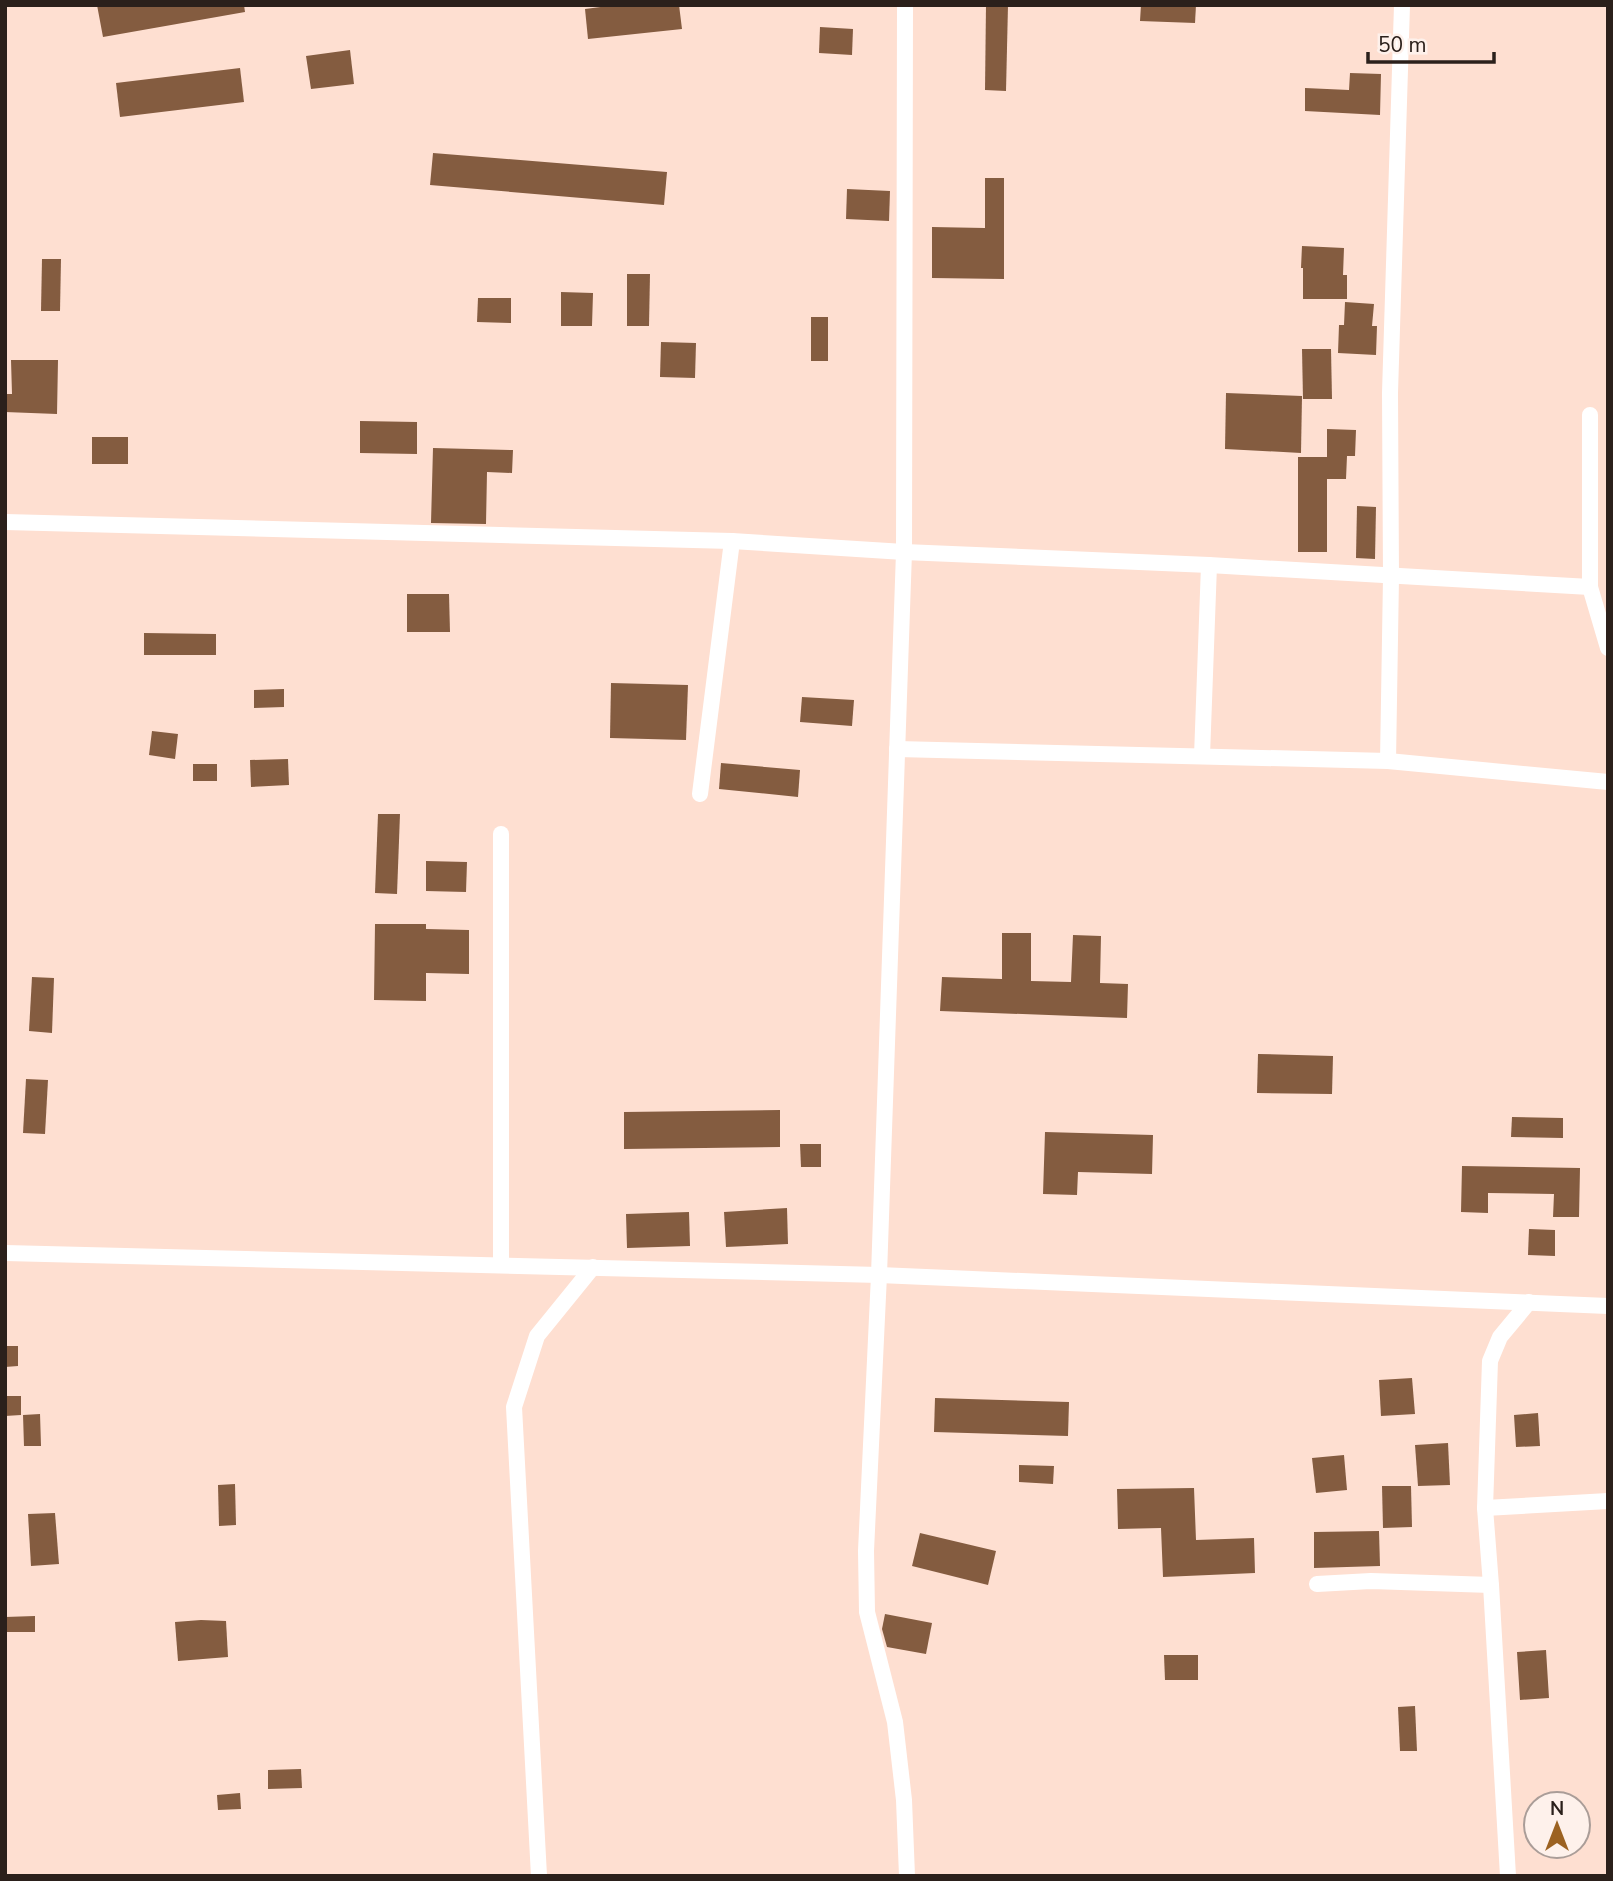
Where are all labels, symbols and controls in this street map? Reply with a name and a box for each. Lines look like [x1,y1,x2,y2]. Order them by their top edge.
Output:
scale bar [1368,21,1494,65]
text: 50 m [1378,31,1427,59]
north arrow [1522,1790,1592,1860]
text: N [1550,1796,1564,1822]

